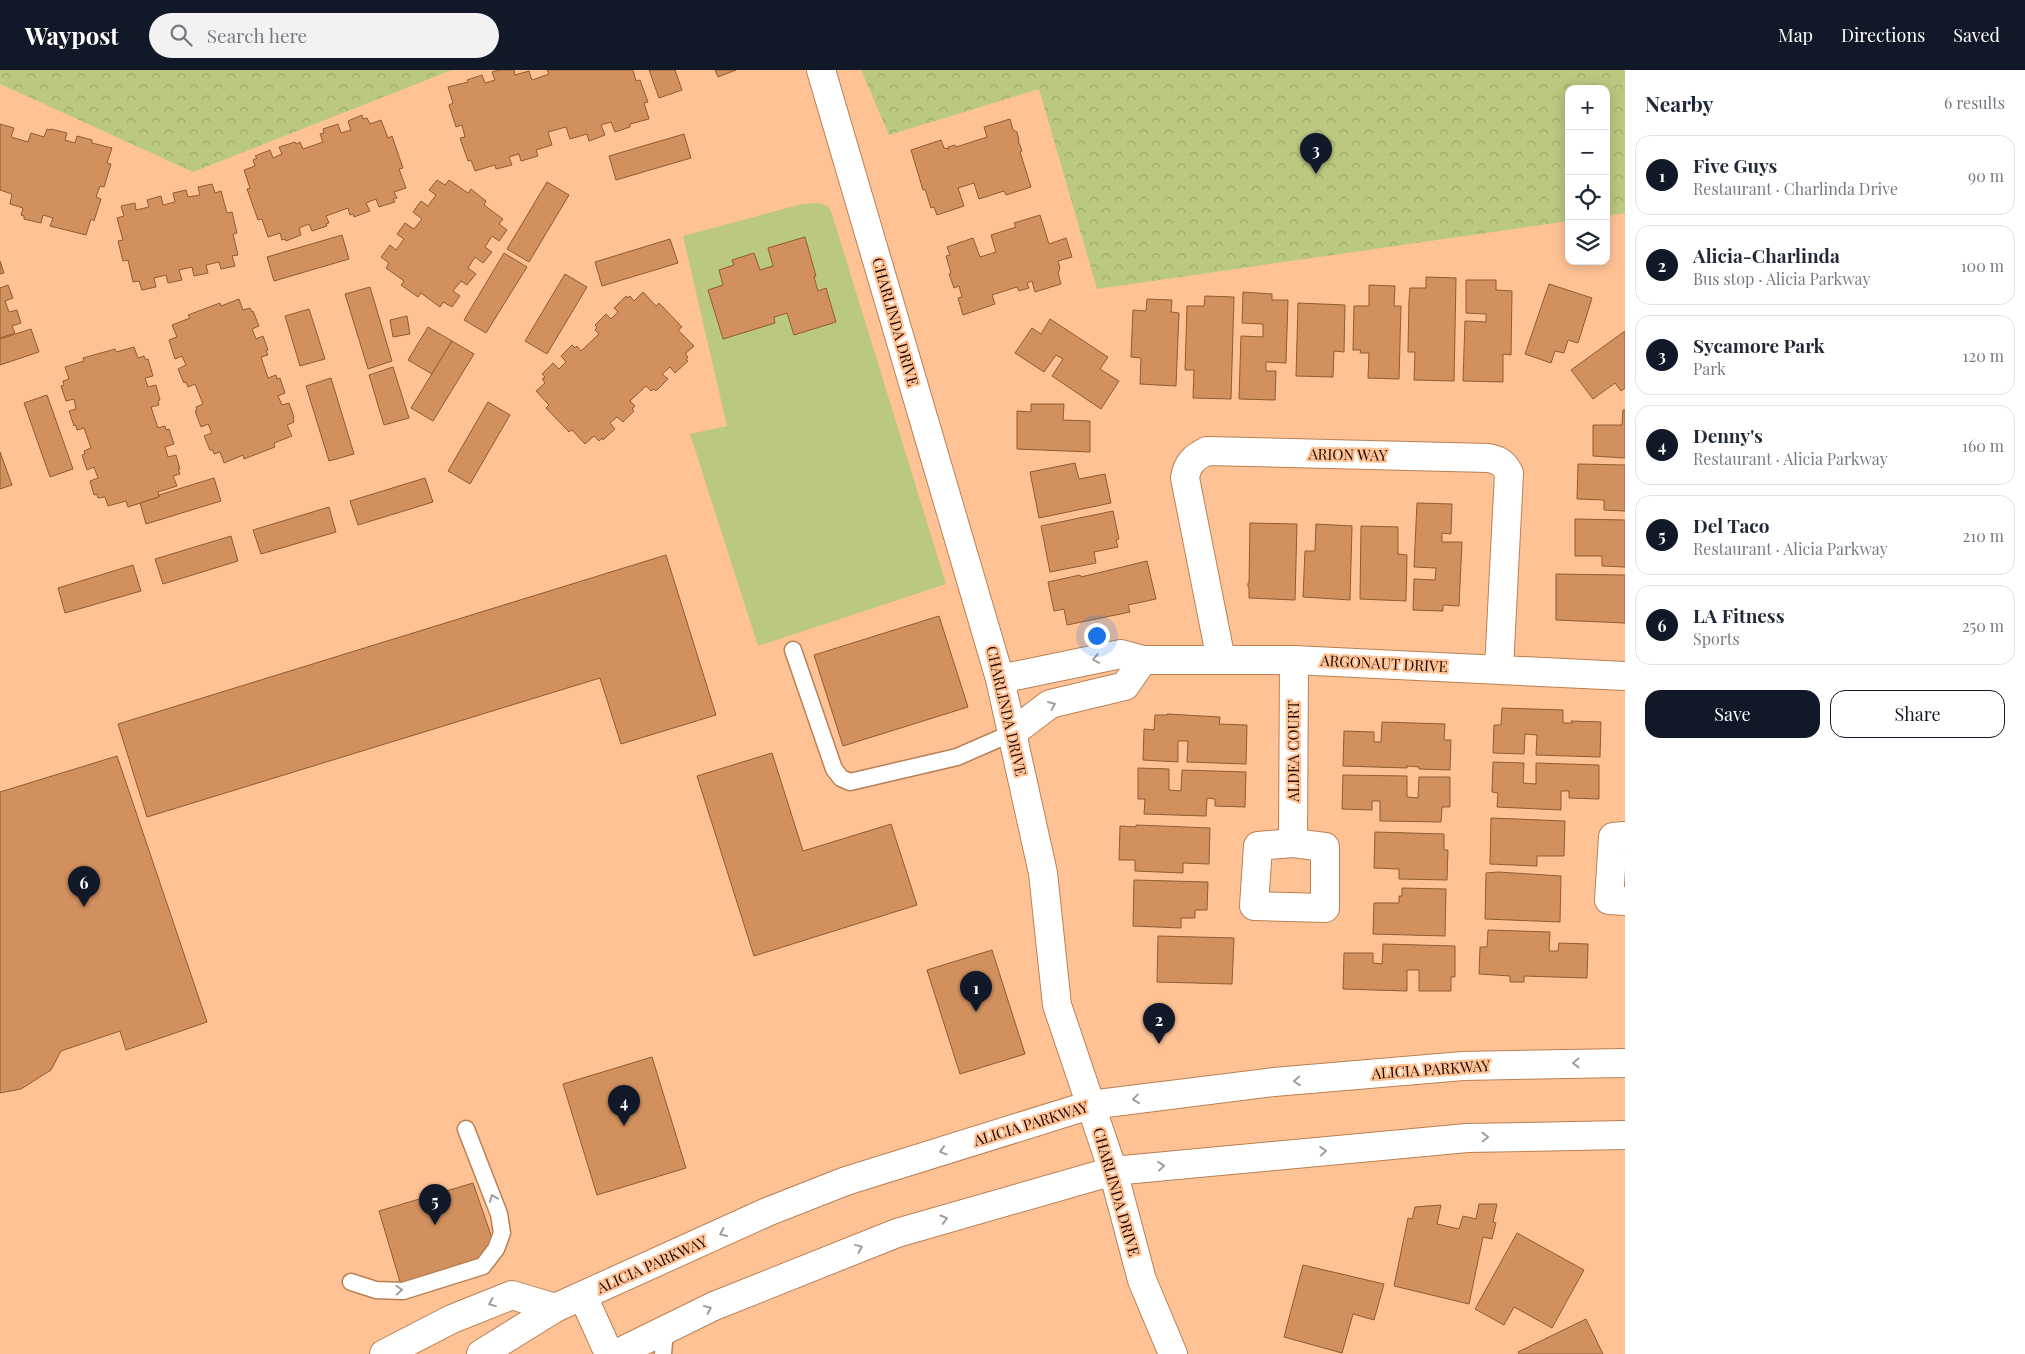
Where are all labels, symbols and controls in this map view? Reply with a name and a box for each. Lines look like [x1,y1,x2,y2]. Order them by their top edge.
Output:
search box [149,13,499,58]
text: Waypost [25,19,119,51]
icon: search [167,21,195,49]
text: Search here [207,22,307,48]
text: Map [1778,23,1813,47]
text: Directions [1841,23,1925,47]
text: Saved [1953,23,2000,47]
map controls [1565,85,1610,265]
button: + [1565,85,1610,130]
text: Nearby [1645,89,1714,117]
text: 6 results [1944,92,2005,113]
button: − [1565,130,1610,175]
pin: 3 [1300,133,1332,174]
text: Five Guys [1693,152,1777,178]
text: 1 [1659,165,1665,186]
text: 90 m [1968,165,2004,186]
button: locate [1565,175,1610,220]
text: Restaurant · Charlinda Drive [1693,178,1898,199]
button: layers [1565,220,1610,265]
text: Alicia-Charlinda [1693,242,1840,268]
street label: CHARLINDA DRIVE [868,255,924,388]
text: 2 [1658,255,1666,276]
text: 100 m [1961,255,2004,276]
text: Bus stop · Alicia Parkway [1693,268,1870,289]
text: Sycamore Park [1693,332,1825,358]
text: 3 [1658,345,1666,366]
text: 120 m [1963,345,2004,366]
text: Park [1693,358,1726,379]
text: Denny's [1693,422,1763,448]
text: 4 [1658,435,1666,456]
text: 160 m [1962,435,2004,456]
street label: ARION WAY [1307,443,1388,465]
text: Restaurant · Alicia Parkway [1693,448,1888,469]
text: Del Taco [1693,512,1769,538]
text: 5 [1658,525,1666,546]
text: 210 m [1963,525,2004,546]
text: Restaurant · Alicia Parkway [1693,538,1888,559]
text: LA Fitness [1693,602,1784,628]
text: 6 [1658,615,1666,636]
text: 250 m [1962,615,2004,636]
your location [1084,623,1110,649]
text: Sports [1693,628,1740,649]
street label: CHARLINDA DRIVE [982,644,1032,778]
street label: ARGONAUT DRIVE [1319,650,1448,676]
one-way arrow [1091,653,1100,663]
button: Save [1645,690,1820,738]
button: Share [1830,690,2005,738]
street label: ALDEA COURT [1283,700,1303,803]
one-way arrow [1046,702,1055,712]
pin: 6 [68,866,100,907]
pin: 1 [960,971,992,1012]
pin: 2 [1143,1003,1175,1044]
street label: ALICIA PARKWAY [1370,1055,1491,1083]
one-way arrow [1572,1058,1580,1068]
one-way arrow [1293,1075,1301,1086]
pin: 4 [608,1085,640,1126]
one-way arrow [1132,1093,1140,1104]
street label: ALICIA PARKWAY [970,1096,1090,1150]
street label: CHARLINDA DRIVE [1089,1125,1145,1258]
one-way arrow [1482,1132,1489,1142]
one-way arrow [939,1145,948,1155]
one-way arrow [1319,1145,1327,1156]
one-way arrow [1158,1161,1166,1172]
pin: 5 [419,1184,451,1225]
one-way arrow [489,1194,500,1203]
one-way arrow [939,1215,947,1225]
one-way arrow [719,1226,728,1237]
street label: ALICIA PARKWAY [592,1231,710,1298]
one-way arrow [854,1244,863,1254]
one-way arrow [395,1284,403,1295]
one-way arrow [488,1297,497,1307]
one-way arrow [703,1305,712,1315]

